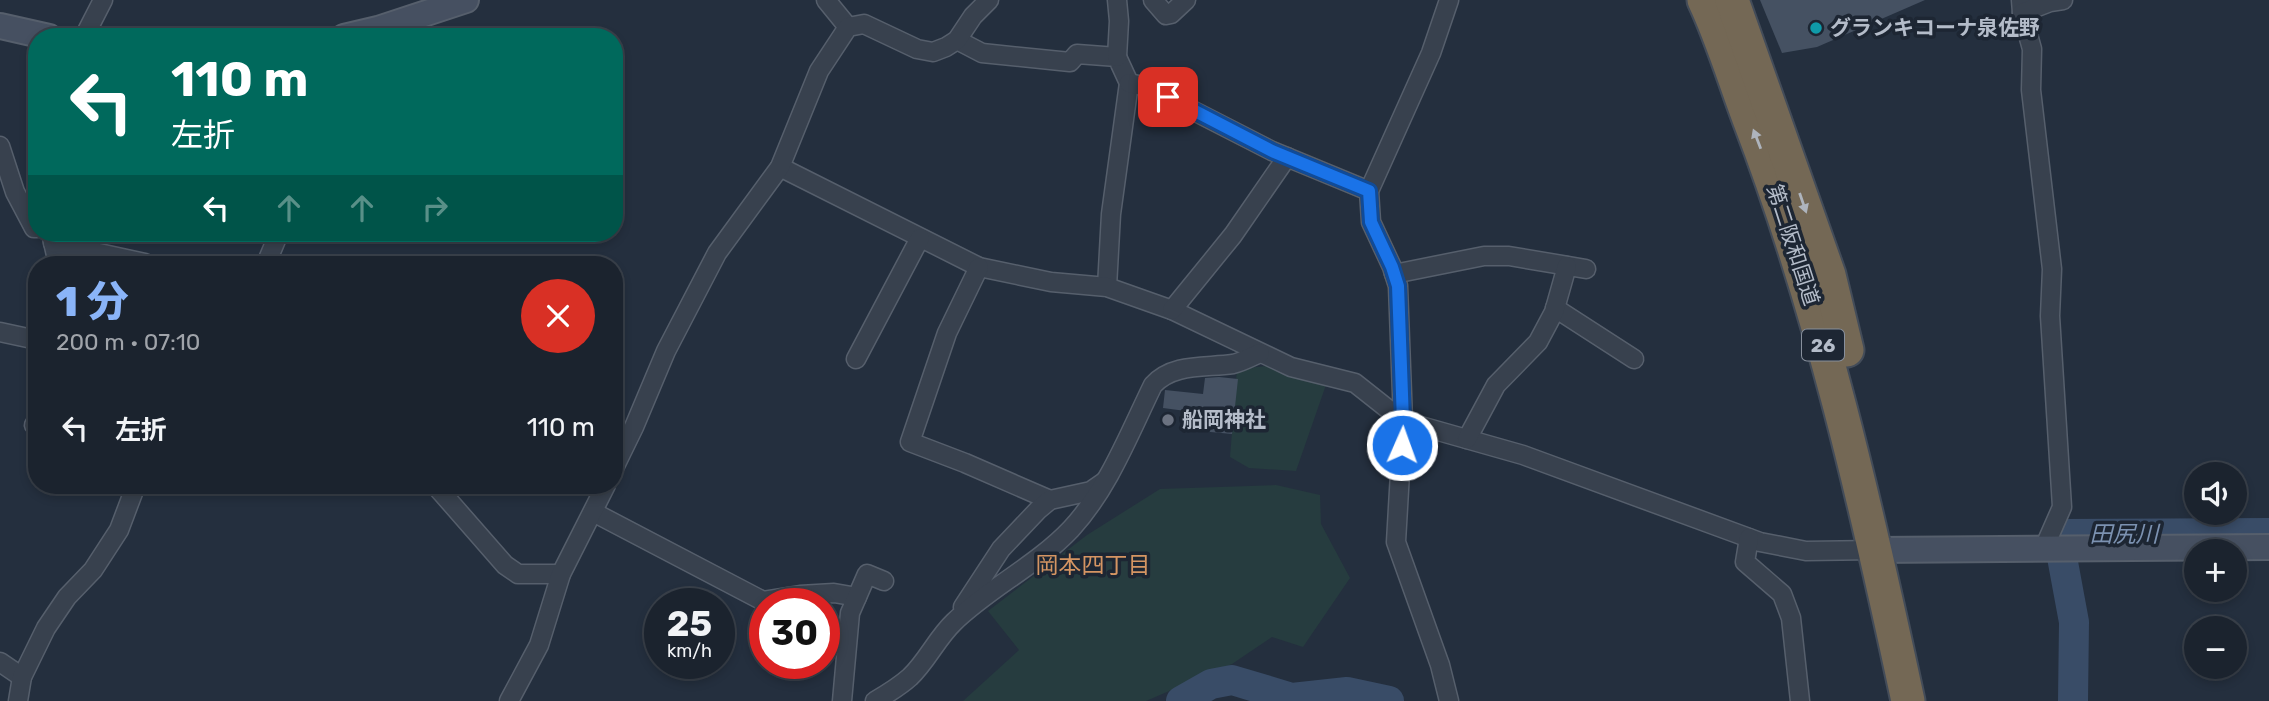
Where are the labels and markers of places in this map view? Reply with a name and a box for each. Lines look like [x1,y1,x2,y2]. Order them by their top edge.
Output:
place label: グランキコーナ泉佐野 [1830,15,2040,40]
marker: グランキコーナ泉佐野 [1808,20,1824,36]
pin [1138,67,1198,127]
place label: 船岡神社 [1182,407,1266,432]
marker: 船岡神社 [1160,412,1176,428]

